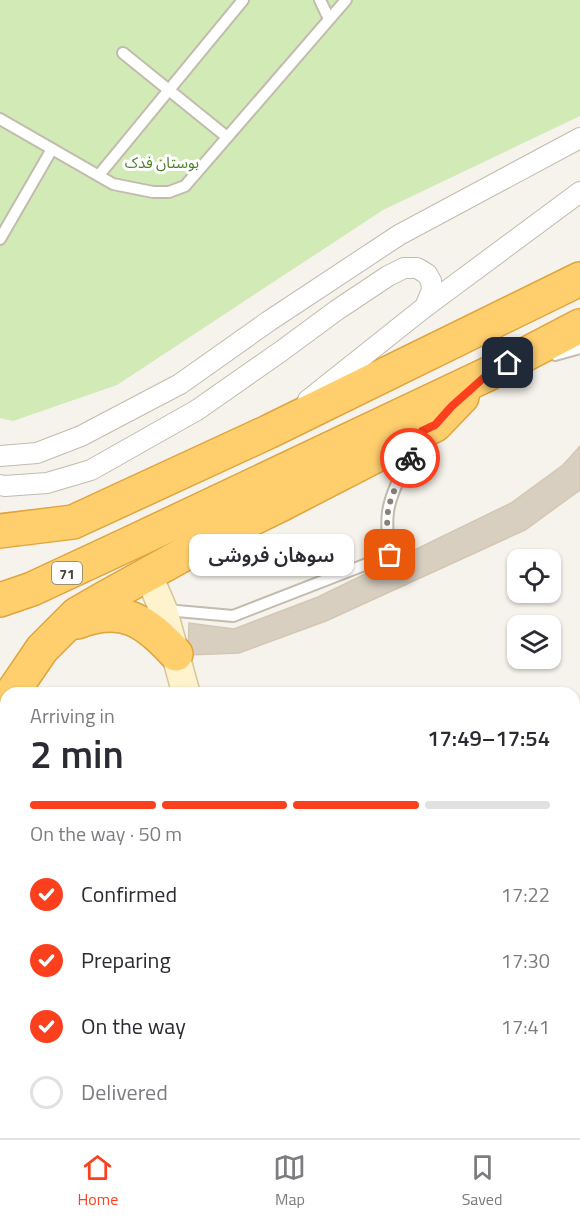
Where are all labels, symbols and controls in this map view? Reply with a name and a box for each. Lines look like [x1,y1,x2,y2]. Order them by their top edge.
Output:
park label: بوستان فدک [125,151,199,174]
pin [482,337,533,388]
icon: home [491,346,524,379]
courier [380,428,440,488]
icon: bike [394,442,427,475]
pin [364,529,415,580]
callout: سوهان فروشی [189,534,354,576]
icon: bag [373,538,406,571]
text: سوهان فروشی [208,539,335,570]
map controls [507,549,561,669]
button: locate [507,549,561,603]
road number: 71 [52,562,82,584]
button: layers [507,615,561,669]
text: Arriving in [30,700,115,731]
text: 17:49–17:54 [427,721,550,755]
text: 2 min [30,724,124,783]
text: On the way · 50 m [30,818,182,849]
text: Confirmed [81,877,177,911]
icon: check [30,878,63,911]
text: 17:22 [501,879,550,910]
text: Preparing [81,943,171,977]
icon: check [30,944,63,977]
text: 17:30 [501,945,550,976]
text: On the way [81,1009,186,1043]
icon: check [30,1010,63,1043]
text: 17:41 [501,1011,550,1042]
text: Delivered [81,1075,168,1109]
tab: Home [78,1151,118,1211]
tab: Map [273,1151,306,1211]
tab: Saved [462,1151,502,1211]

